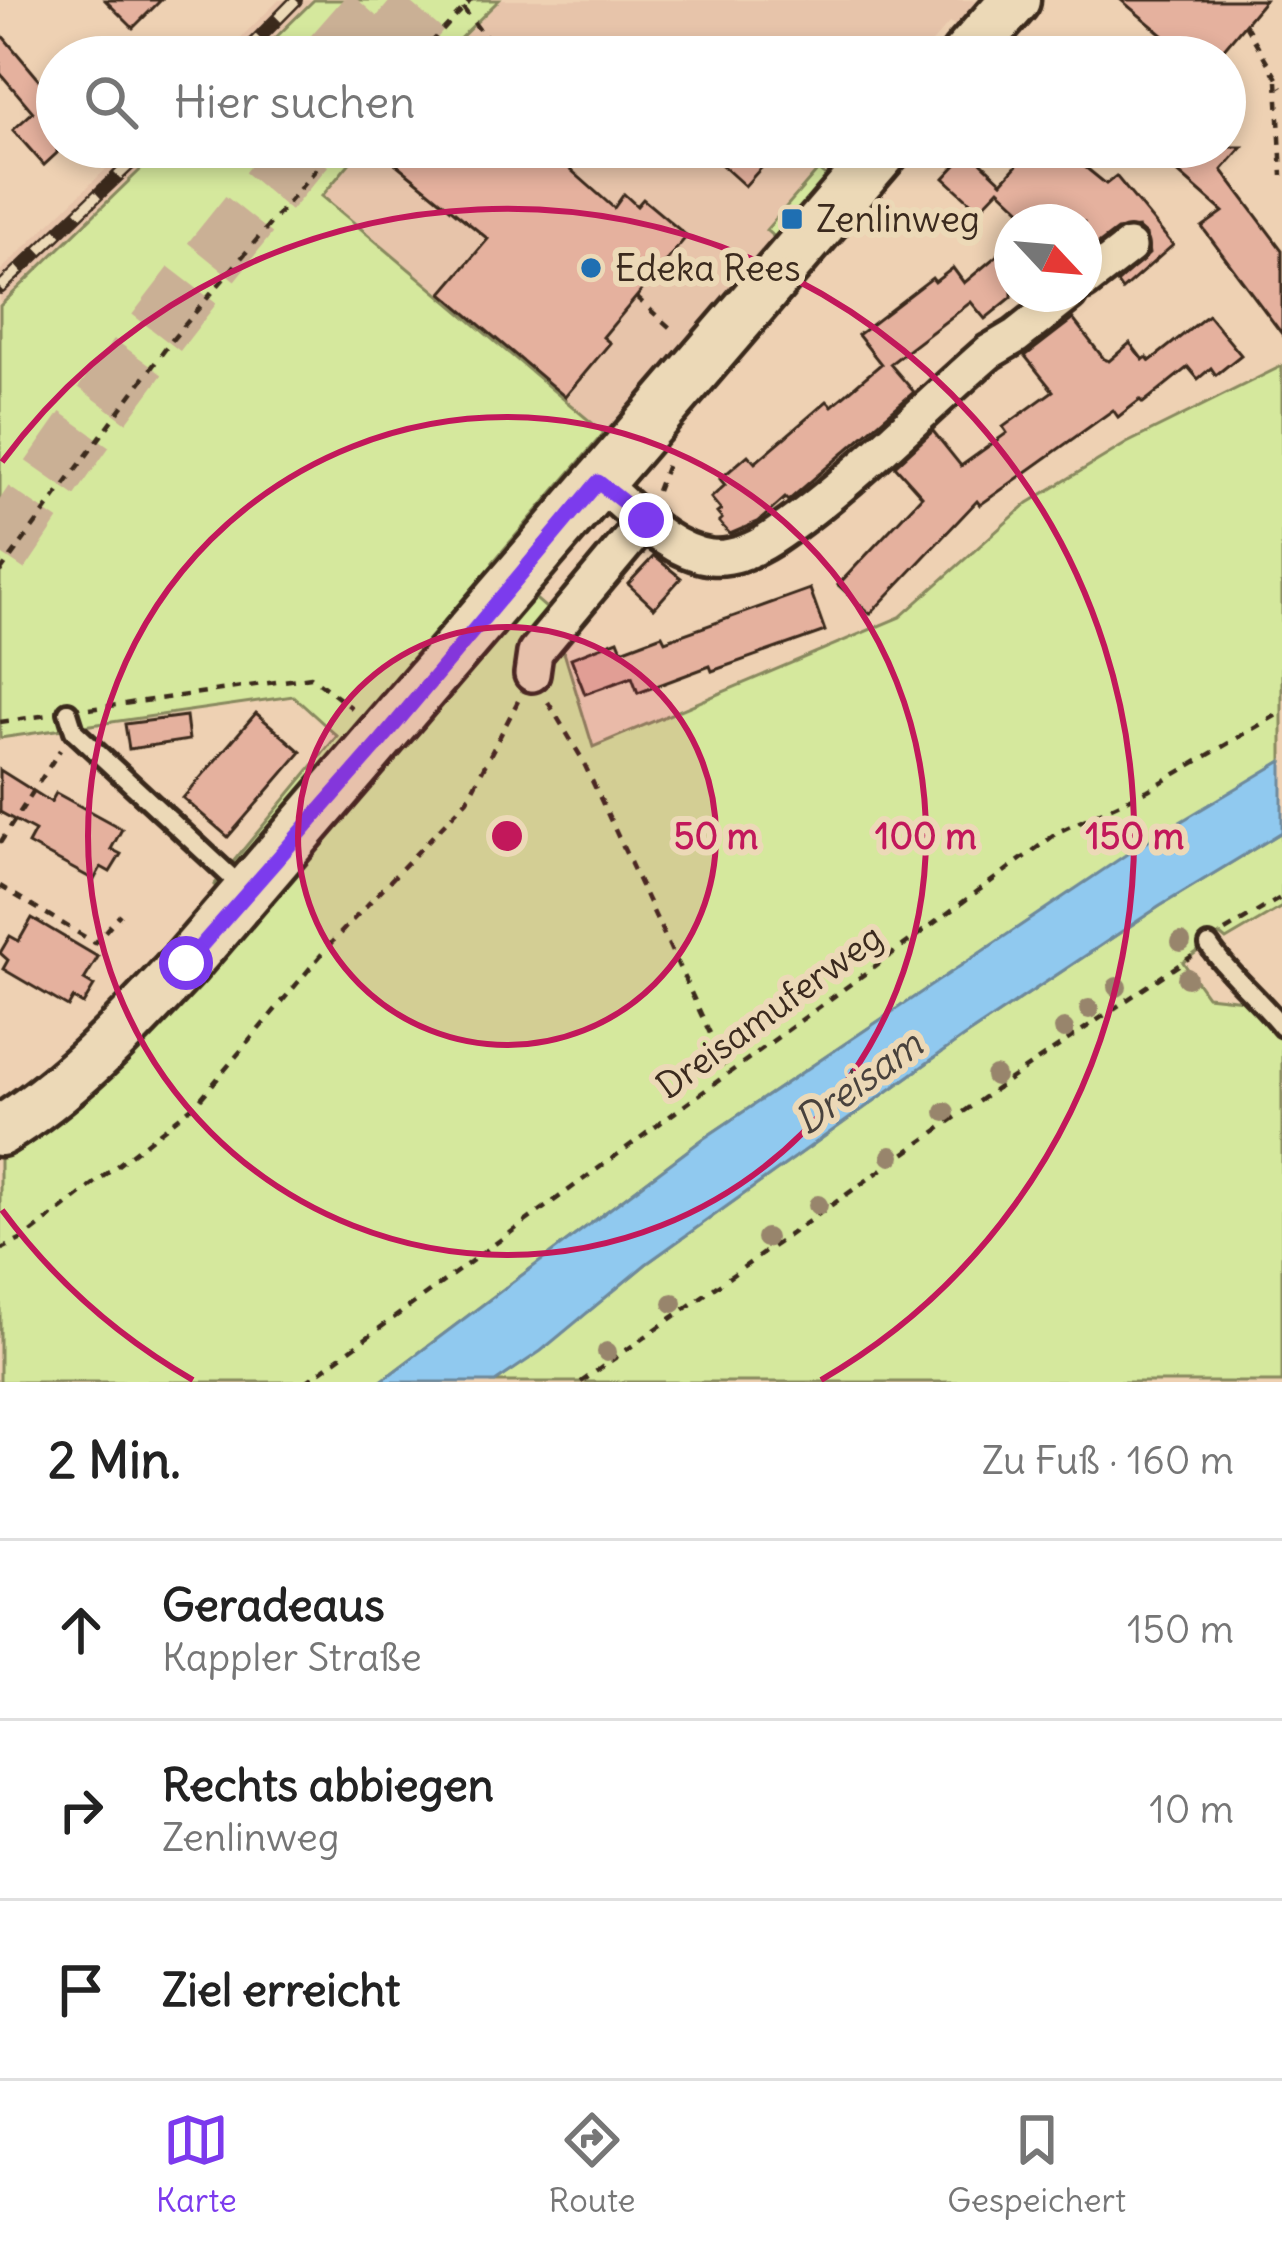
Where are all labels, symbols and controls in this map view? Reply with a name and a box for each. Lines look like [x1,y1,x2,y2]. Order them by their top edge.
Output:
search box [36,36,1246,168]
icon: search [78,69,144,135]
text: Hier suchen [174,74,415,130]
place label: Zenlinweg [816,197,980,242]
north arrow [994,204,1102,312]
marker: Zenlinweg [779,206,805,232]
place label: Edeka Rees [615,246,801,291]
marker: Edeka Rees [578,255,604,281]
route end [619,493,673,547]
text: 50 m [674,814,758,859]
text: 100 m [875,814,977,859]
text: 150 m [1086,814,1184,859]
centre of rings [486,815,528,857]
street label: Dreisamuferweg [648,915,890,1107]
route start [159,936,213,990]
water label: Dreisam [785,1020,931,1144]
text: 2 Min. [48,1428,181,1492]
text: Zu Fuß · 160 m [982,1436,1234,1485]
text: Geradeaus [162,1577,385,1633]
icon: ahead [48,1597,114,1663]
text: 150 m [1127,1605,1234,1654]
text: Kappler Straße [162,1633,422,1682]
text: Rechts abbiegen [162,1757,494,1813]
icon: right [48,1777,114,1843]
text: 10 m [1149,1785,1234,1834]
text: Zenlinweg [162,1813,340,1862]
icon: arrive [48,1957,114,2023]
text: Ziel erreicht [162,1962,400,2018]
tab: Karte [156,2107,237,2221]
tab: Route [549,2107,636,2221]
tab: Gespeichert [947,2107,1126,2221]

